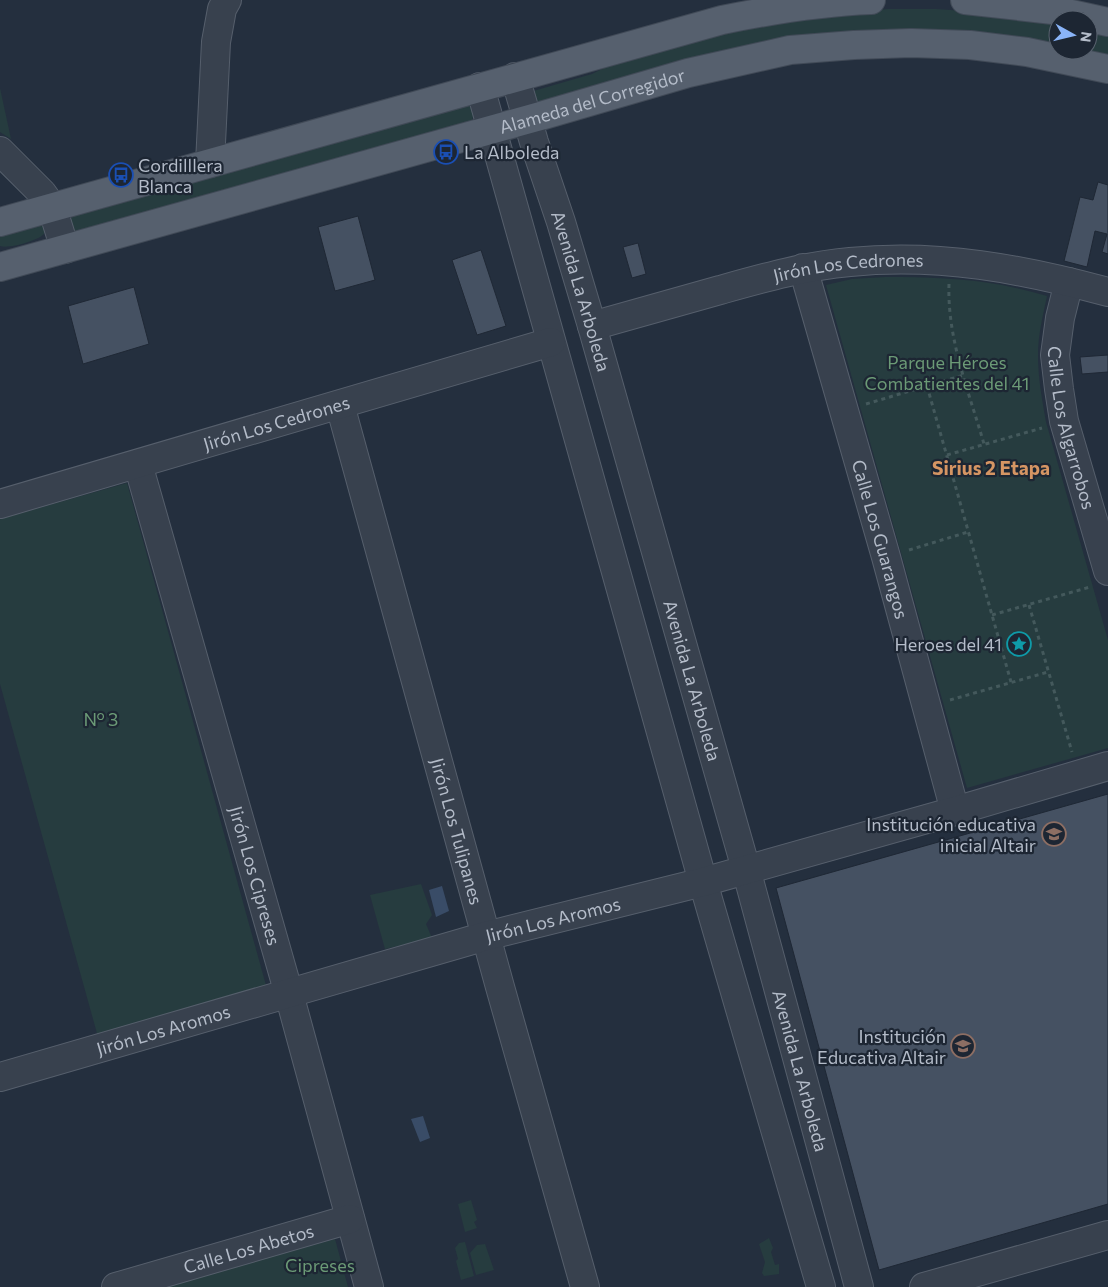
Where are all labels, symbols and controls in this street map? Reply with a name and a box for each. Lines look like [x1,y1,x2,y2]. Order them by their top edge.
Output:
north arrow [1048,10,1098,60]
text: N [1077,30,1096,43]
street label: Alameda del Corregidor [497,63,688,138]
bus stop icon: La Alboleda [433,139,459,165]
place label: La Alboleda [464,141,559,163]
place label: Cordilllera Blanca [138,154,223,197]
bus stop icon: Cordilllera Blanca [108,162,134,188]
street label: Avenida La Arboleda [547,208,615,374]
street label: Jirón Los Cedrones [771,248,924,286]
street label: Calle Los Algarrobos [1044,345,1100,512]
park label: Parque Héroes Combatientes del 41 [865,351,1029,394]
street label: Jirón Los Cedrones [200,391,352,455]
district label: Sirius 2 Etapa [932,456,1050,479]
street label: Calle Los Guarangos [848,457,913,621]
street label: Avenida La Arboleda [659,597,726,763]
place icon: Heroes del 41 [1006,631,1032,657]
place label: Heroes del 41 [894,633,1002,655]
park label: Nº 3 [84,708,118,730]
street label: Jirón Los Tulipanes [427,755,488,907]
street label: Jirón Los Cipreses [225,803,286,948]
place label: Institución educativa inicial Altair [866,813,1036,856]
school or university icon: Institución educativa inicial Altair [1041,821,1067,847]
street label: Jirón Los Aromos [483,892,623,947]
street label: Avenida La Arboleda [768,987,833,1154]
street label: Jirón Los Aromos [94,1000,233,1059]
place label: Institución Educativa Altair [817,1025,946,1068]
school or university icon: Institución Educativa Altair [950,1033,976,1059]
street label: Calle Los Abetos [181,1219,316,1278]
park label: Cipreses [285,1254,355,1276]

